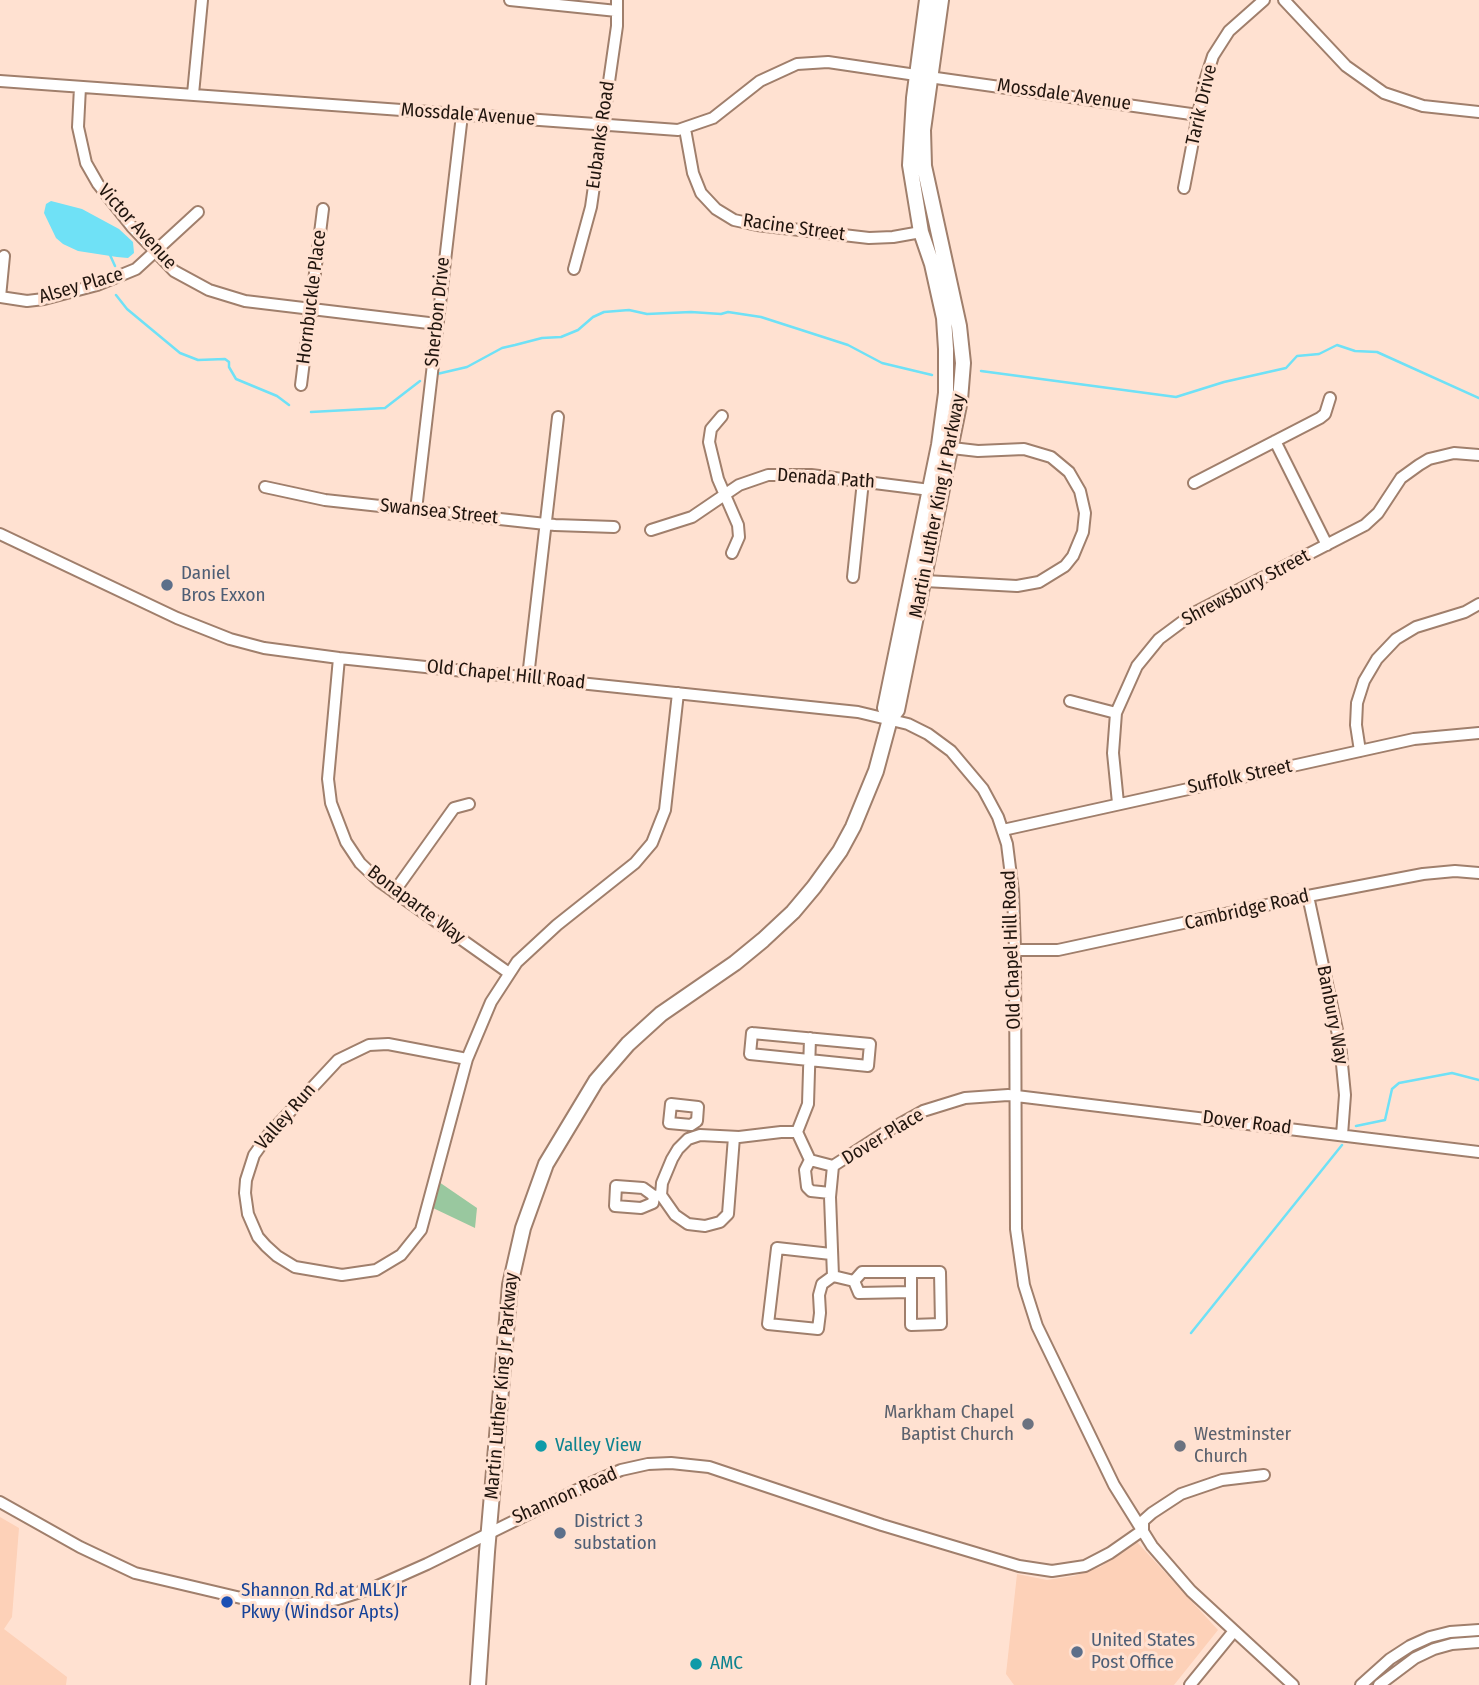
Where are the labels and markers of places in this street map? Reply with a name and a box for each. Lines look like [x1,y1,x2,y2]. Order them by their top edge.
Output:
place label: Daniel Bros Exxon [181,563,265,607]
marker: Daniel Bros Exxon [159,577,175,593]
place label: Markham Chapel Baptist Church [884,1402,1014,1446]
marker: Markham Chapel Baptist Church [1020,1416,1036,1432]
place label: Westminster Church [1194,1424,1291,1468]
place label: Valley View [555,1435,642,1457]
marker: Valley View [533,1438,549,1454]
marker: Westminster Church [1172,1438,1188,1454]
place label: District 3 substation [574,1511,657,1555]
marker: District 3 substation [552,1525,568,1541]
place label: Shannon Rd at MLK Jr Pkwy (Windsor Apts) [241,1580,407,1624]
marker: Shannon Rd at MLK Jr Pkwy (Windsor Apts) [219,1594,235,1610]
place label: United States Post Office [1091,1630,1195,1674]
marker: United States Post Office [1069,1644,1085,1660]
place label: AMC [710,1653,743,1675]
marker: AMC [688,1656,704,1672]

